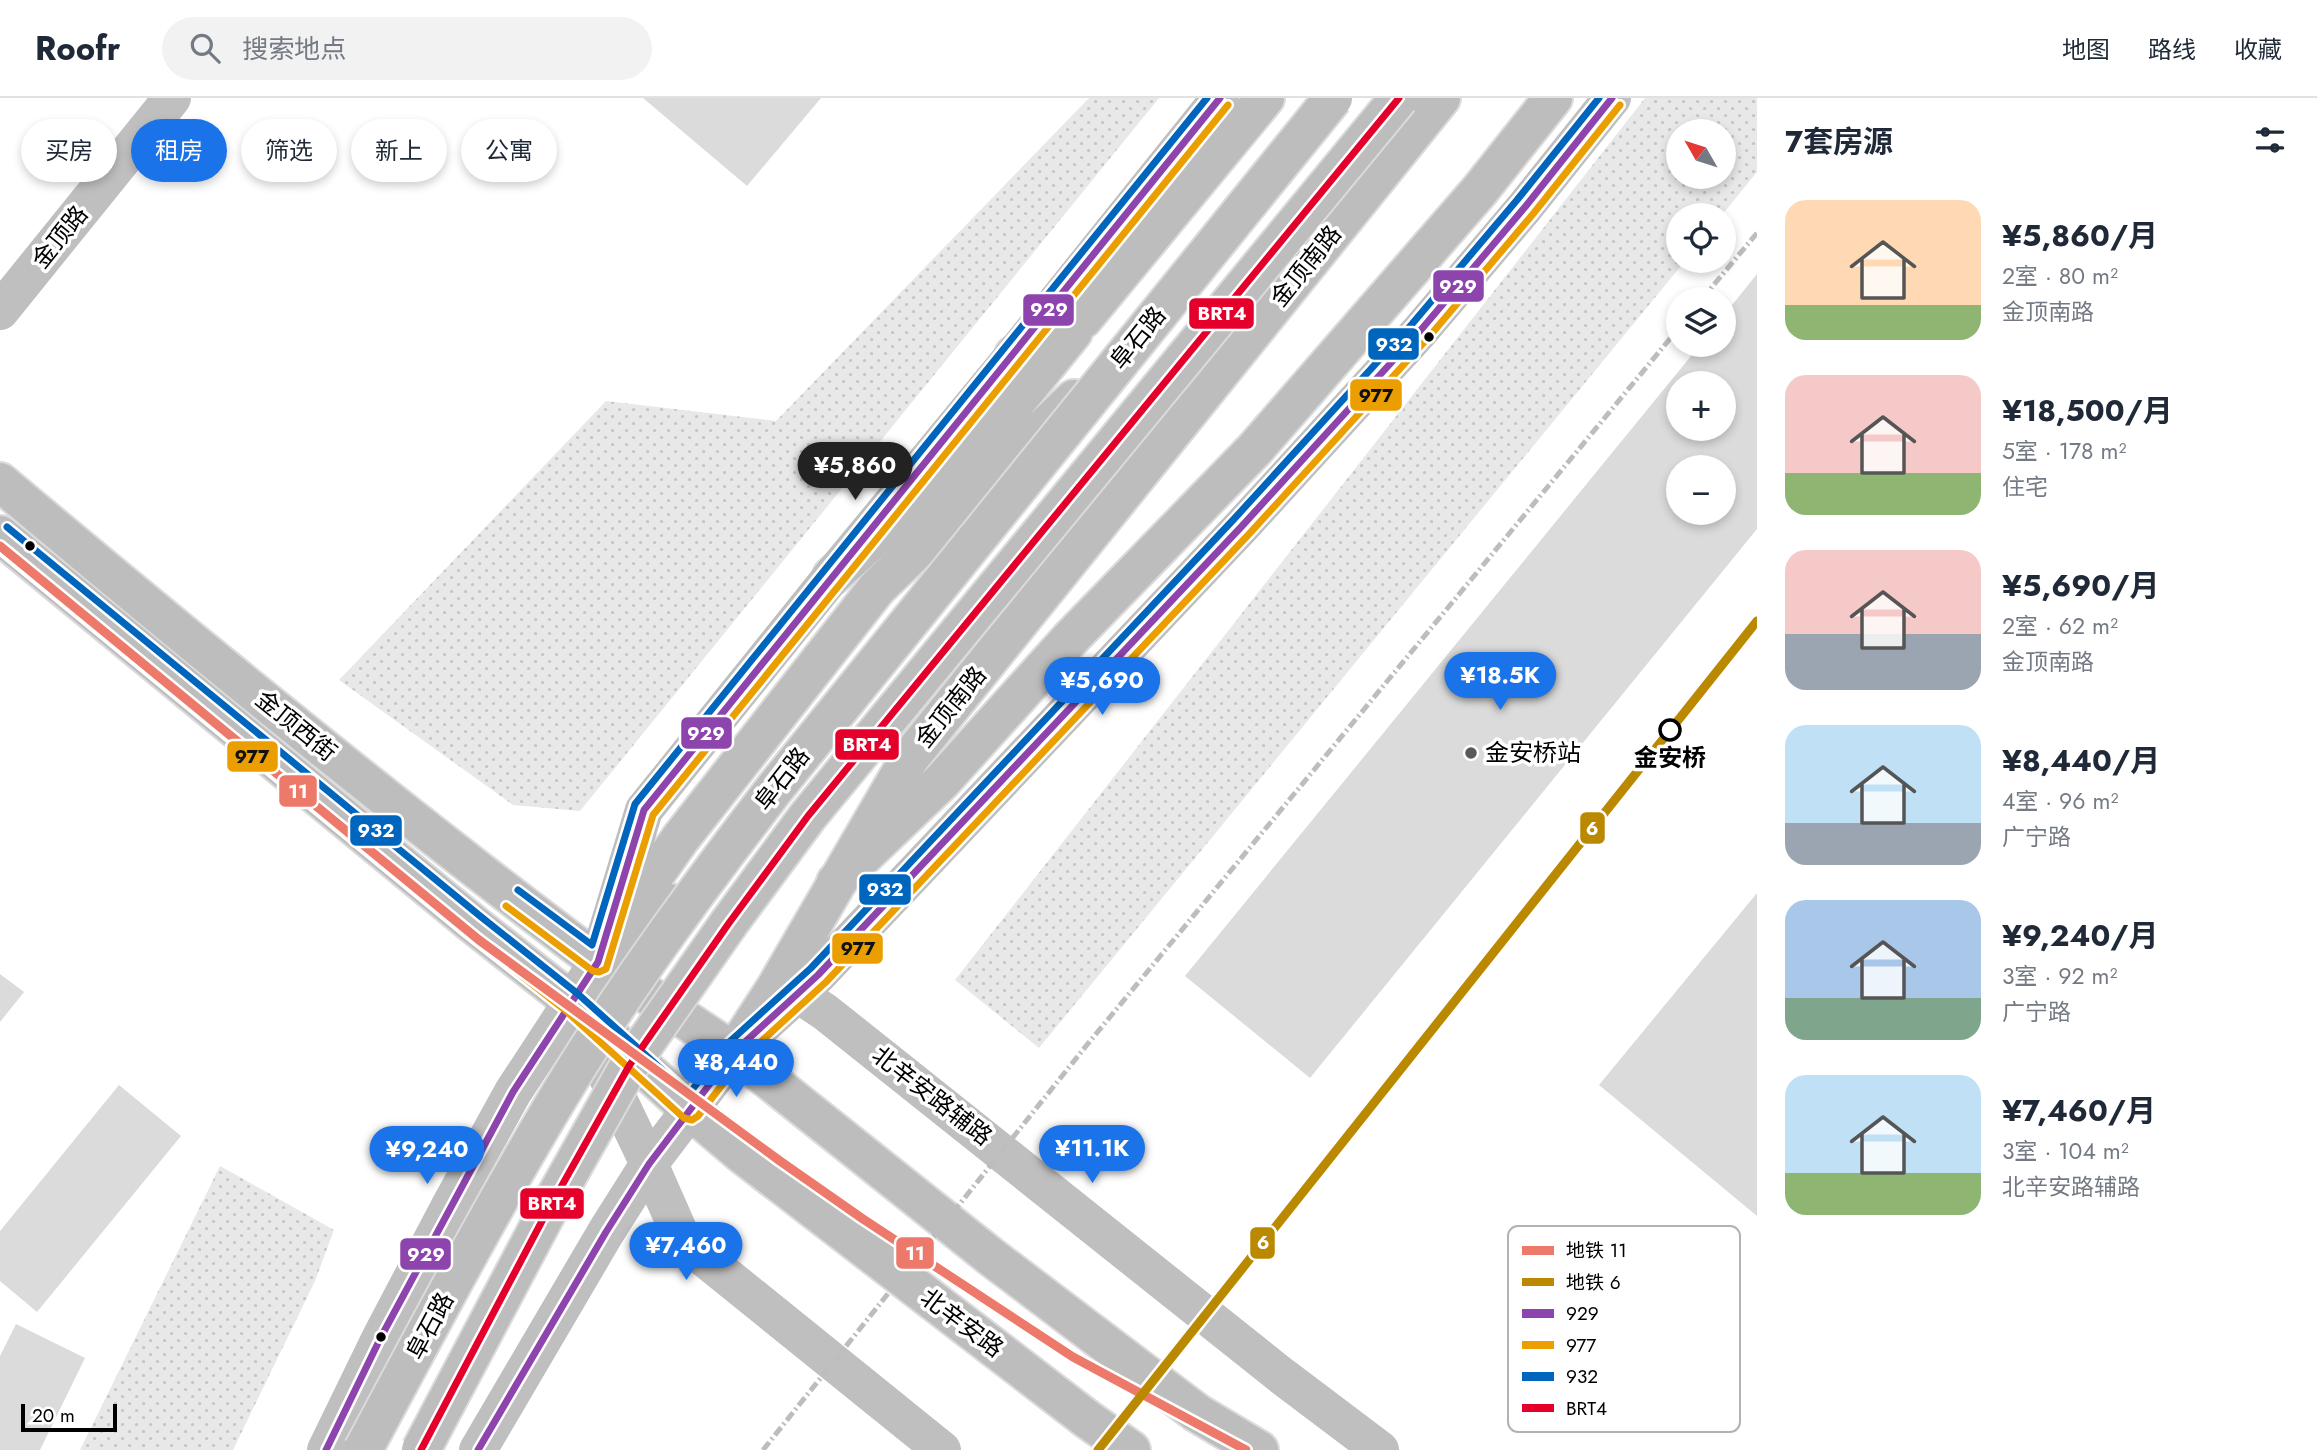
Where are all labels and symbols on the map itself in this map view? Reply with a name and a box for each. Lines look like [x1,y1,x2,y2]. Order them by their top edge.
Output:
north arrow [1666,119,1736,189]
street label: 金顶路 [23,198,96,276]
street label: 金顶南路 [1262,217,1349,314]
line badge: 929 [1432,269,1485,303]
text: 929 [1439,273,1477,300]
line badge: 929 [1022,293,1075,327]
text: 929 [1030,296,1068,323]
line badge: BRT4 [1188,297,1255,330]
street label: 阜石路 [1101,299,1174,377]
text: BRT4 [1198,300,1246,327]
line badge: 932 [1367,327,1420,361]
unlabelled marker [1422,330,1436,344]
text: 932 [1376,331,1412,358]
line badge: 977 [1349,378,1403,412]
text: 977 [1358,382,1394,409]
pin: ¥5,860 [798,442,912,502]
unlabelled marker [23,539,37,553]
pin: ¥18.5K [1443,652,1557,712]
street label: 金顶南路 [907,658,994,755]
pin: ¥5,690 [1045,658,1159,717]
street label: 金顶西街 [248,682,345,769]
line badge: 929 [680,716,733,750]
marker: 金安桥 [1659,719,1681,741]
text: 929 [687,720,725,747]
line badge: BRT4 [834,728,900,761]
text: BRT4 [843,731,891,758]
place label: 金安桥站 [1485,735,1581,770]
line badge: 977 [226,740,279,773]
street label: 阜石路 [746,740,818,818]
place label: 金安桥 [1634,740,1706,775]
text: 977 [234,743,270,770]
marker: 金安桥站 [1463,745,1479,761]
line badge: 11 [278,774,318,808]
text: 11 [288,778,308,805]
line badge: 6 [1579,811,1606,845]
line badge: 932 [349,814,403,847]
text: 6 [1586,815,1598,842]
text: 932 [358,817,394,844]
line badge: 932 [858,873,912,906]
text: 932 [867,876,903,903]
line badge: 977 [831,932,884,965]
text: 977 [840,935,876,962]
street label: 北辛安路辅路 [865,1037,1000,1154]
pin: ¥8,440 [679,1040,793,1099]
pin: ¥9,240 [370,1126,484,1186]
pin: ¥11.1K [1035,1126,1149,1185]
line badge: BRT4 [519,1187,585,1220]
text: BRT4 [528,1190,576,1217]
pin: ¥7,460 [629,1222,743,1282]
line badge: 6 [1249,1226,1276,1260]
legend [1508,1226,1740,1432]
text: 6 [1257,1229,1269,1256]
line badge: 11 [895,1236,935,1270]
line badge: 929 [399,1237,452,1271]
text: 地铁 11 [1566,1237,1627,1264]
text: 11 [905,1240,925,1267]
text: 929 [407,1241,445,1268]
text: 地铁 6 [1566,1269,1621,1296]
street label: 北辛安路 [913,1280,1011,1365]
street label: 阜石路 [397,1286,462,1366]
text: 929 [1566,1300,1599,1327]
unlabelled marker [374,1330,388,1344]
text: 977 [1566,1332,1596,1359]
text: 932 [1566,1363,1598,1390]
text: BRT4 [1566,1395,1607,1422]
scale bar [21,1401,117,1433]

